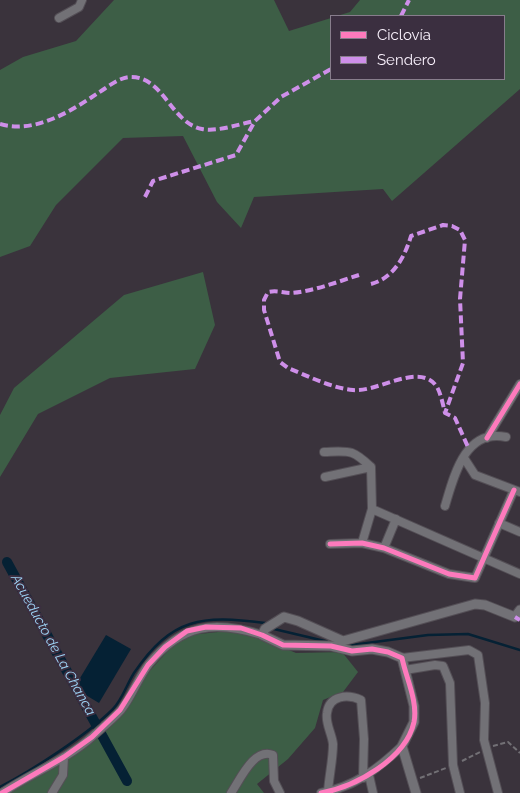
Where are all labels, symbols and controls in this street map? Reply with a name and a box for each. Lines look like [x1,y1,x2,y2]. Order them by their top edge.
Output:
legend [330,15,505,80]
text: Ciclovía [377,26,431,44]
text: Sendero [377,51,436,69]
water label: Acueducto de La Chanca [7,571,99,719]

